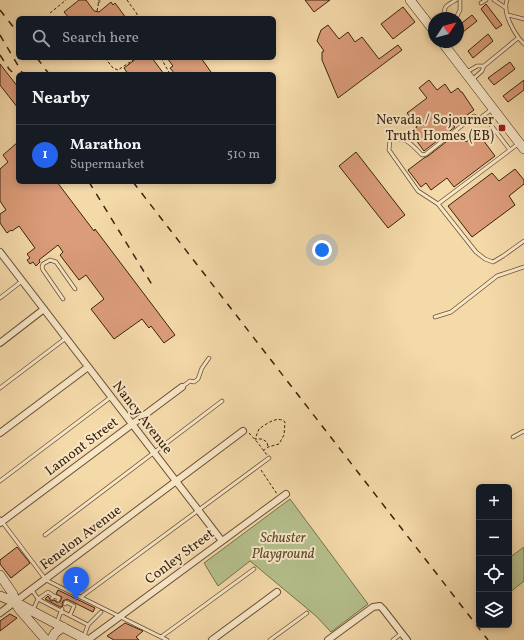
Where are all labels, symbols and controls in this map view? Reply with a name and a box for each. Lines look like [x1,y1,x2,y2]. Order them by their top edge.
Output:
north arrow [428,12,464,48]
search box [16,16,276,60]
icon: search [30,27,52,49]
text: Search here [62,28,139,49]
text: Nearby [32,87,90,110]
place label: Nevada / Sojourner Truth Homes (EB) [376,111,494,146]
marker: Nevada / Sojourner Truth Homes (EB) [497,123,507,133]
text: Marathon [70,135,141,156]
text: 1 [42,146,48,164]
text: 510 m [227,146,260,164]
text: Supermarket [70,156,145,174]
your location [312,240,332,260]
street label: Nancy Avenue [108,378,177,459]
street label: Lamont Street [41,413,123,481]
map controls [476,484,512,628]
button: + [476,484,512,520]
street label: Fenelon Avenue [36,501,126,575]
button: − [476,520,512,556]
street label: Conley Street [141,525,219,589]
park label: Schuster Playground [252,529,315,564]
button: locate [476,556,512,592]
pin: 1 [63,567,89,600]
button: layers [476,592,512,628]

